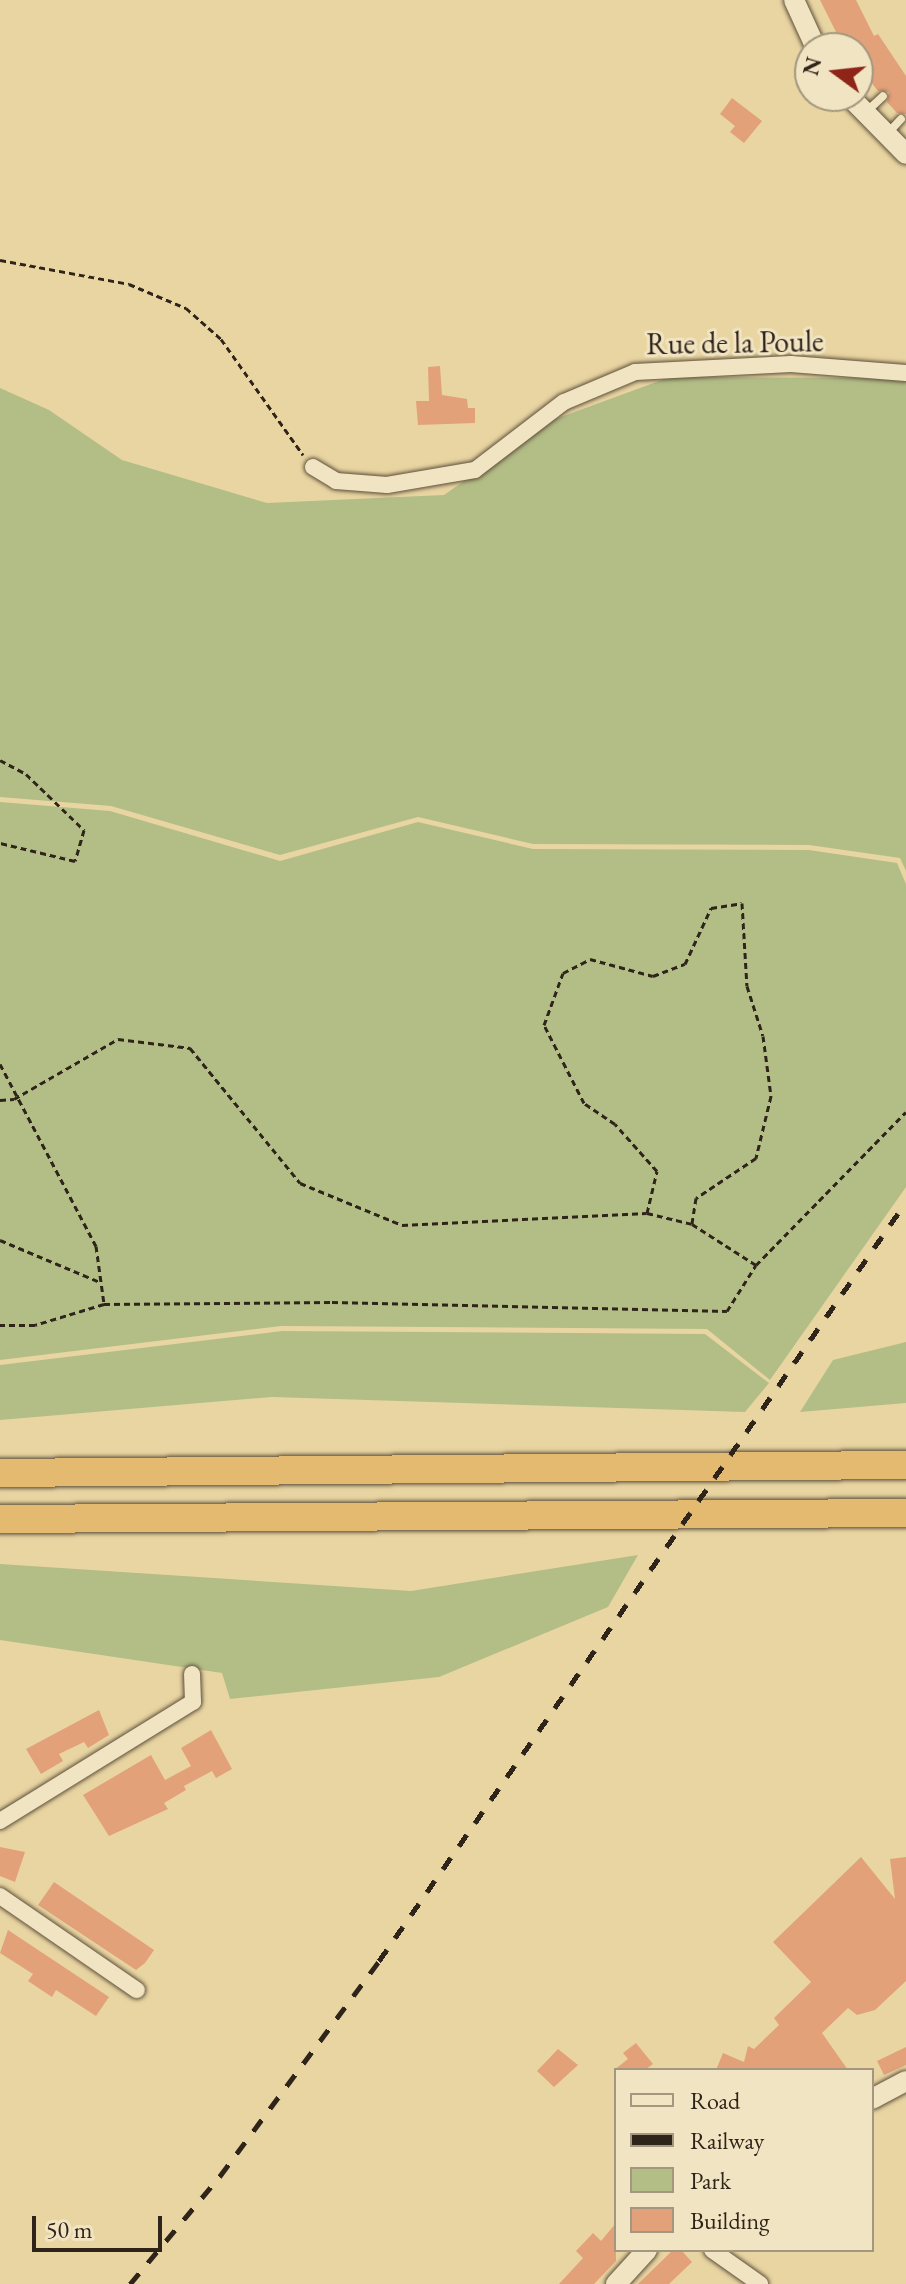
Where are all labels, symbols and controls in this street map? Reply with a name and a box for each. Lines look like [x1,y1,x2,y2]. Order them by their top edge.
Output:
north arrow [794,32,874,112]
text: N [796,54,829,79]
street label: Rue de la Poule [646,323,824,363]
legend [614,2068,874,2252]
text: Road [690,2085,740,2116]
text: Railway [690,2125,764,2156]
text: Park [690,2165,731,2196]
scale bar [36,2200,166,2250]
text: Building [690,2205,770,2236]
text: 50 m [46,2214,93,2245]

